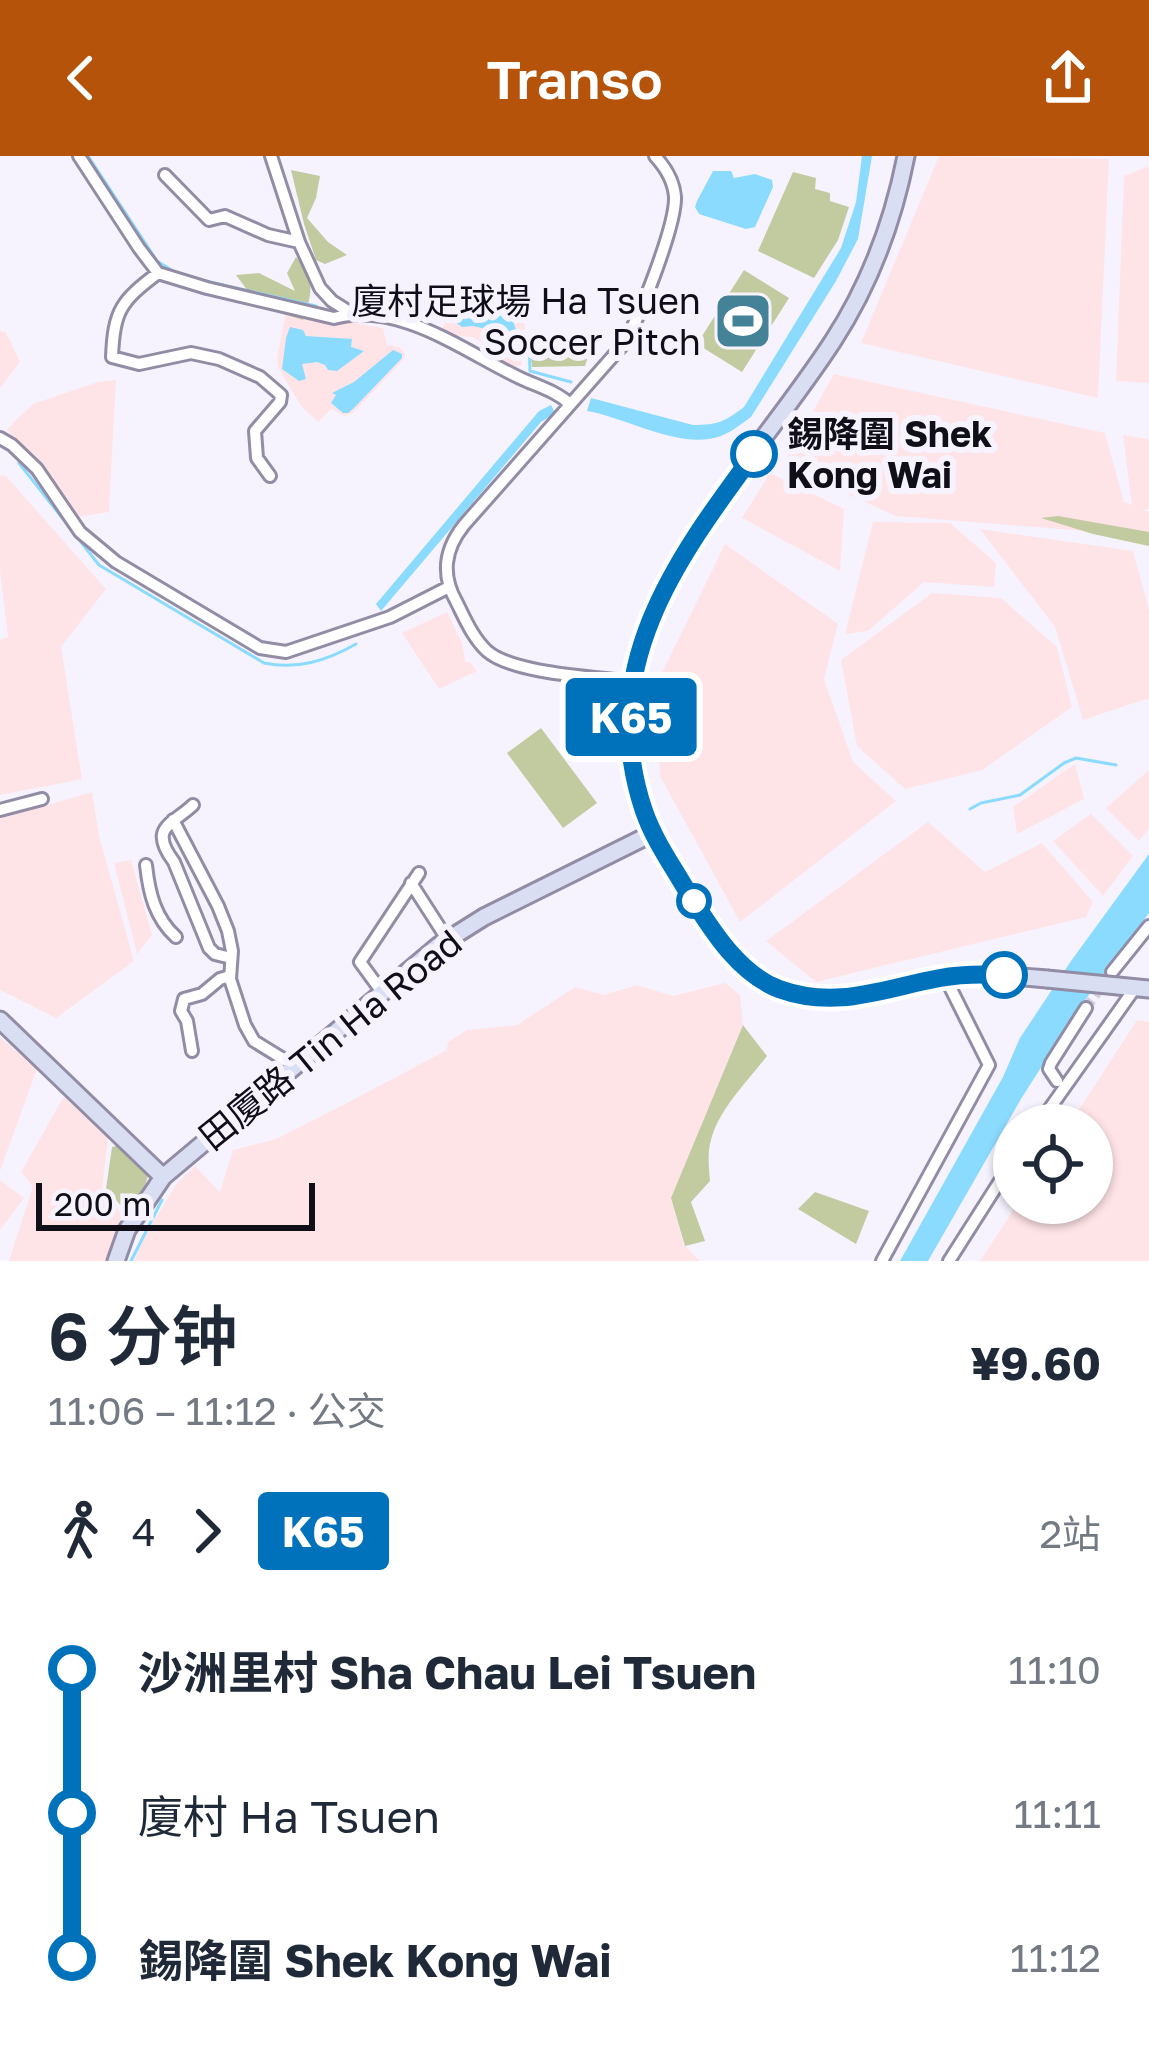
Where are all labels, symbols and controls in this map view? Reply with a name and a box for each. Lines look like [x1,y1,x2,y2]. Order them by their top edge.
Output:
icon: back [48,45,114,111]
icon: share [1035,45,1101,111]
text: Transo [486,46,663,111]
place label: 廈村足球場 Ha Tsuen Soccer Pitch [351,279,701,363]
sports icon: 廈村足球場 Ha Tsuen Soccer Pitch [712,290,774,352]
place label: 錫降圍 Shek Kong Wai [787,412,992,496]
marker: 錫降圍 Shek Kong Wai [732,432,776,476]
line badge: K65 [562,678,700,756]
text: K65 [590,692,672,742]
unlabelled marker [678,885,710,917]
street label: 田廈路 Tin Ha Road [190,920,470,1158]
unlabelled marker [982,953,1026,997]
map controls [993,1104,1113,1224]
button: locate [993,1104,1113,1224]
scale bar [36,1177,315,1230]
text: 200 m [54,1184,152,1223]
text: 6 分钟 [48,1295,238,1375]
text: ¥9.60 [970,1336,1101,1390]
text: 11:06 – 11:12 · 公交 [48,1387,386,1434]
icon: walk [48,1498,114,1564]
icon: forward [174,1498,240,1564]
text: K65 [282,1506,365,1556]
text: 4 [132,1508,156,1555]
text: 2站 [1039,1510,1101,1557]
text: 沙洲里村 Sha Chau Lei Tsuen [138,1645,756,1699]
text: 11:10 [1008,1646,1101,1693]
text: 廈村 Ha Tsuen [138,1789,440,1843]
text: 11:11 [1014,1790,1101,1837]
text: 錫降圍 Shek Kong Wai [138,1933,612,1987]
text: 11:12 [1010,1934,1101,1981]

